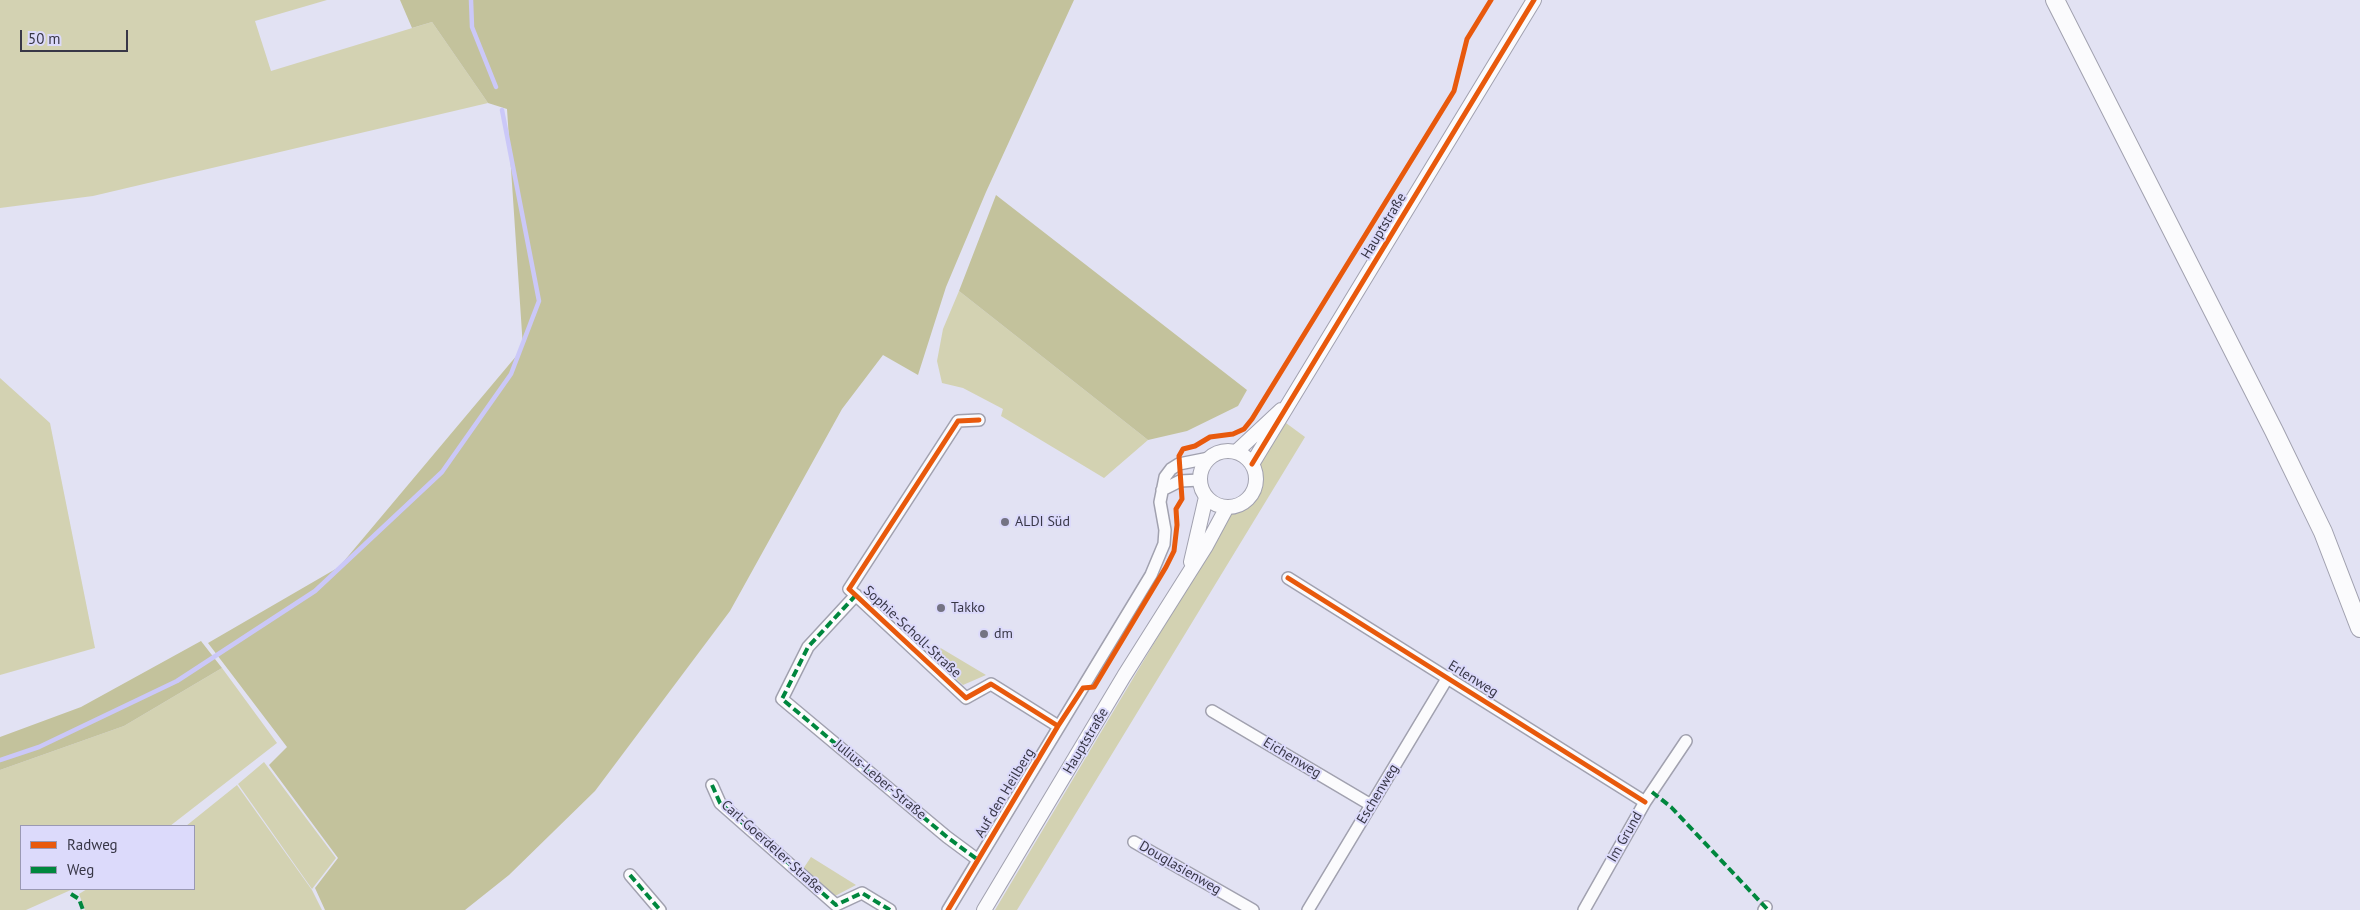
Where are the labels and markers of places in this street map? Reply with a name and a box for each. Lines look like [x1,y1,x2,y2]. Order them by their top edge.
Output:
place label: ALDI Süd [1015,514,1070,530]
marker: ALDI Süd [999,516,1011,528]
place label: Takko [951,600,985,616]
marker: Takko [935,602,947,614]
place label: dm [994,626,1013,642]
marker: dm [978,628,990,640]

